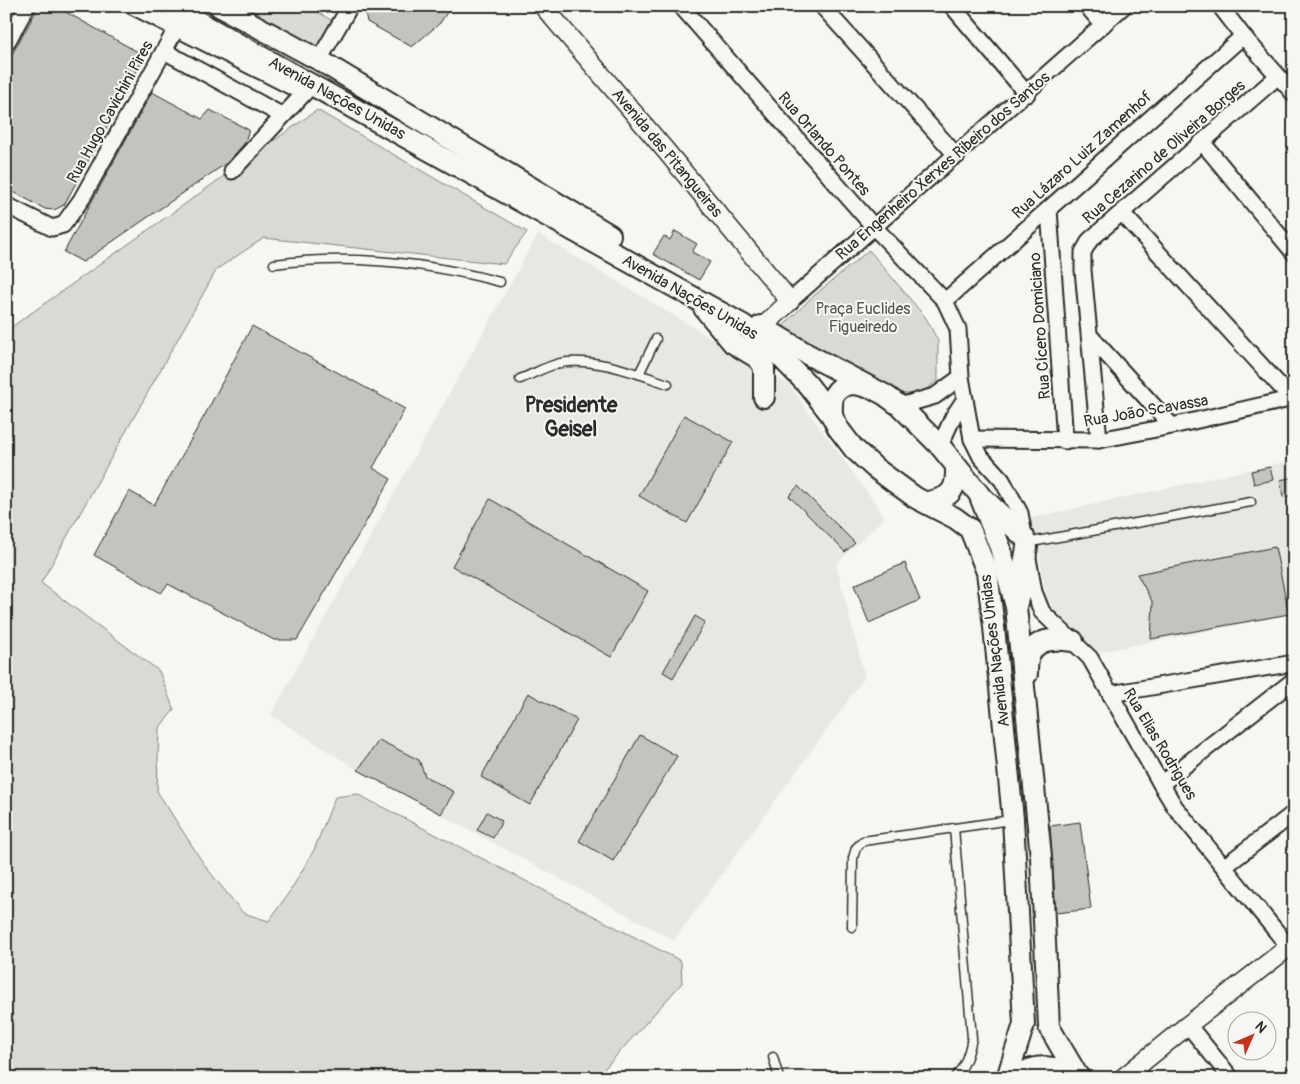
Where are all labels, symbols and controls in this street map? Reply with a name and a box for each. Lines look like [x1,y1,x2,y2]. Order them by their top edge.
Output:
street label: Rua Hugo Cavichini Pires [63,37,157,187]
street label: Avenida Nações Unidas [265,52,409,144]
street label: Rua Engenheiro Xerxes Ribeiro dos Santos [832,67,1054,265]
street label: Rua Cezarino de Oliveira Borges [1078,76,1250,228]
street label: Avenida das Pitangueiras [607,85,727,221]
street label: Rua Lázaro Luiz Zamenhof [1008,87,1156,223]
street label: Rua Orlando Pontes [773,88,875,200]
street label: Avenida Nações Unidas [618,250,762,344]
street label: Rua Cícero Domiciano [1025,252,1055,400]
park label: Praça Euclides Figueiredo [815,299,911,337]
street label: Rua João Scavassa [1082,390,1210,432]
district label: Presidente Geisel [525,392,618,443]
street label: Avenida Nações Unidas [976,574,1014,728]
street label: Rua Elias Rodrigues [1119,685,1201,803]
north arrow [1228,1012,1278,1062]
text: N [1251,1018,1270,1037]

